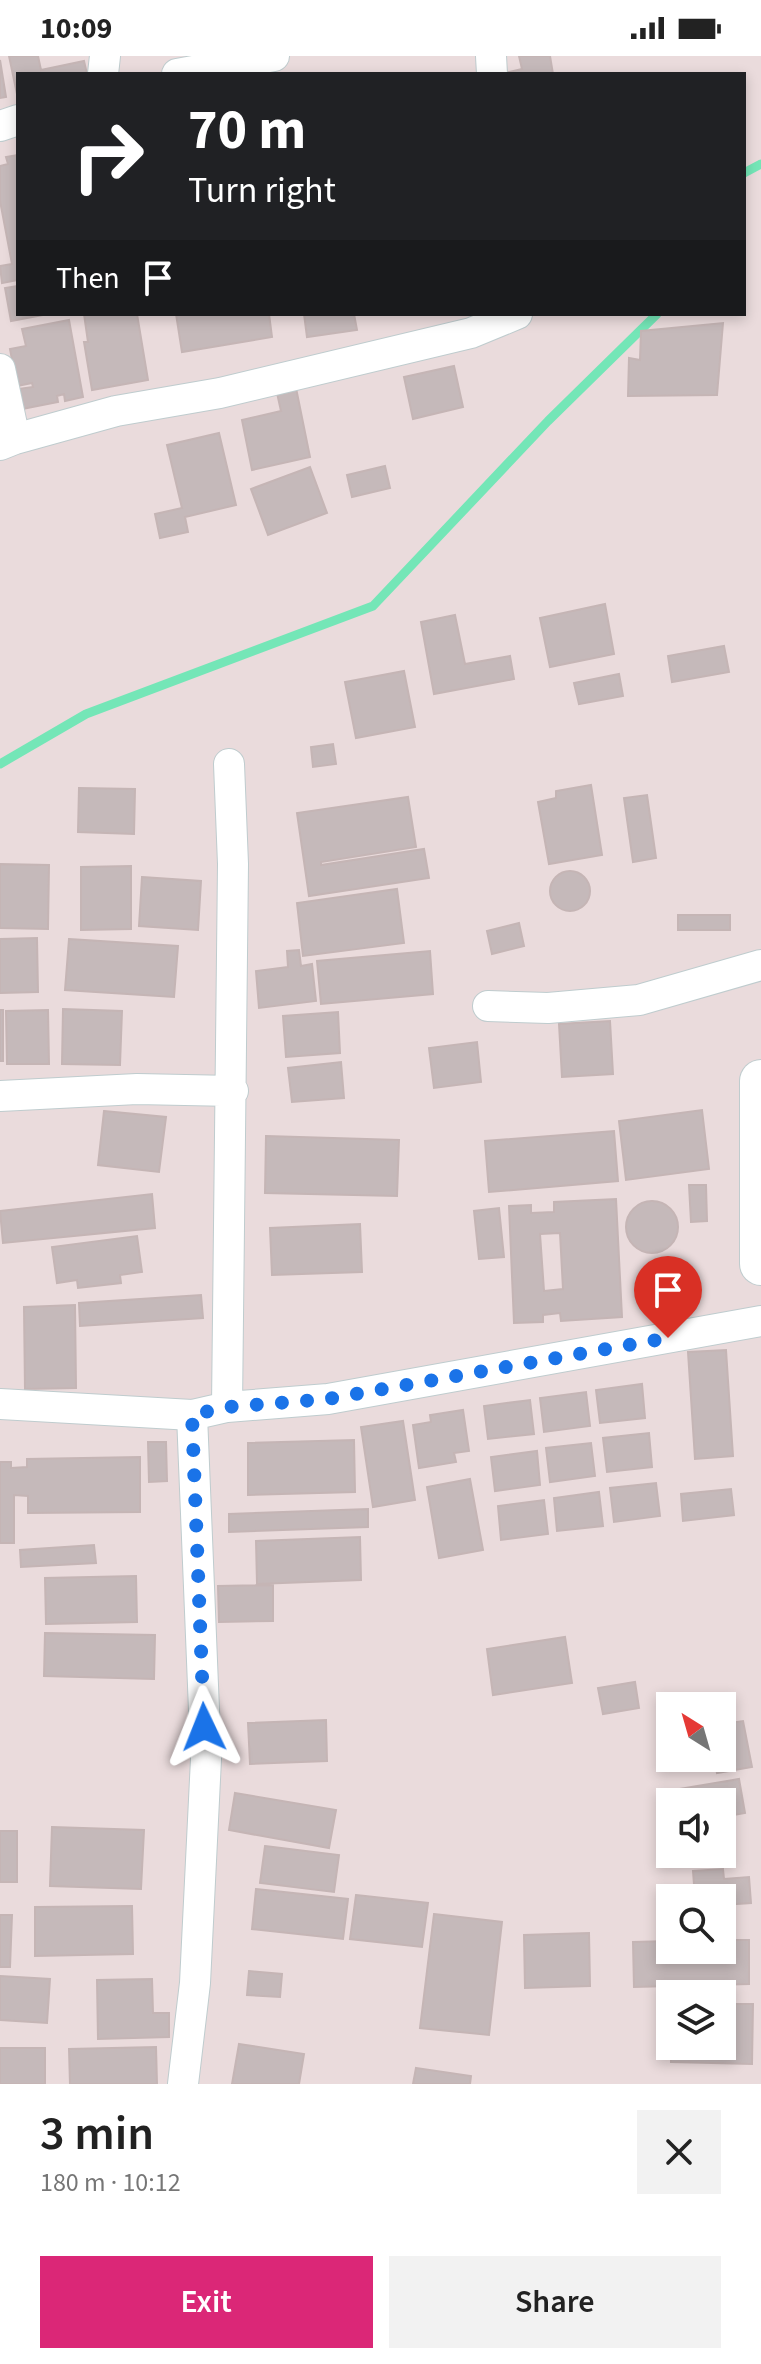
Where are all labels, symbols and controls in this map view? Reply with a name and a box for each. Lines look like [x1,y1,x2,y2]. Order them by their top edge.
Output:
text: 10:09 [40,7,112,50]
text: 70 m [188,91,306,170]
icon: right [56,104,160,208]
text: Turn right [188,165,336,216]
icon: arrive [136,256,180,300]
text: Then [56,257,120,300]
pin [634,1256,702,1338]
icon: arrive [646,1268,690,1312]
position arrow [162,1685,246,1769]
north arrow [656,1692,736,1772]
map controls [656,1692,736,2060]
button: sound [656,1788,736,1868]
button: search [656,1884,736,1964]
button: layers [656,1980,736,2060]
text: 3 min [40,2100,154,2168]
button: close [637,2110,721,2194]
text: 180 m · 10:12 [40,2164,181,2201]
button: Exit [40,2256,373,2348]
button: Share [389,2256,721,2348]

